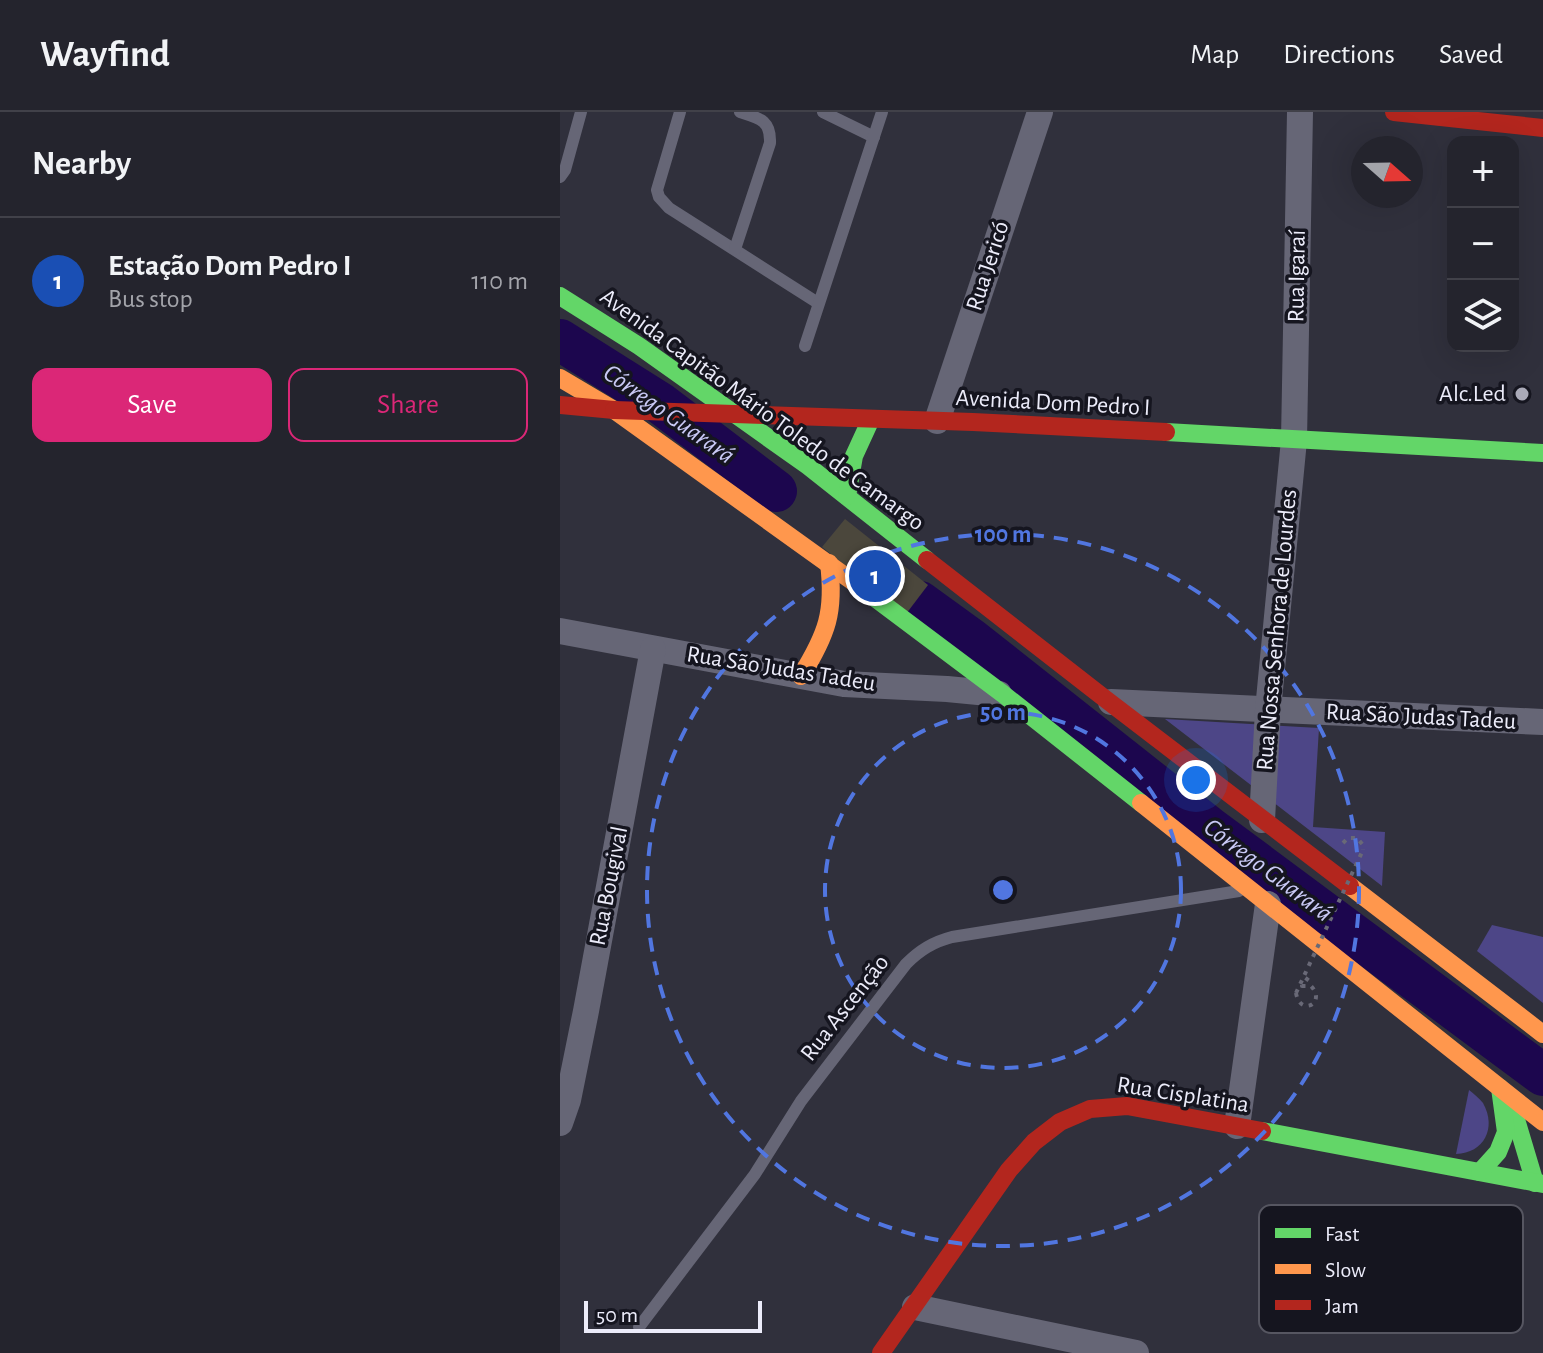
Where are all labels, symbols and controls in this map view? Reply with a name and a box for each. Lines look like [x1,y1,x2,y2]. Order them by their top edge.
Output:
text: Wayfind [40,36,170,74]
text: Map [1190,41,1239,69]
text: Directions [1283,41,1395,69]
text: Saved [1439,41,1503,69]
north arrow [1351,136,1423,208]
map controls [1447,136,1519,352]
button: + [1447,136,1519,208]
text: Nearby [32,147,131,181]
button: − [1447,208,1519,280]
street label: Rua Jericó [962,218,1014,314]
street label: Rua Igaraí [1284,229,1310,322]
text: Estação Dom Pedro I [108,251,352,281]
text: 1 [53,268,63,294]
text: 110 m [471,268,528,294]
button: layers [1447,280,1519,352]
street label: Avenida Capitão Mário Toledo de Camargo [596,284,928,536]
text: Bus stop [108,286,193,312]
water label: Córrego Guarará [599,359,739,469]
button: Save [32,368,272,442]
button: Share [288,368,528,442]
place label: Alc.Led [1439,382,1506,406]
marker: Alc.Led [1513,385,1531,403]
street label: Avenida Dom Pedro I [955,386,1151,420]
street label: Rua Nossa Senhora de Lourdes [1253,488,1301,772]
text: 100 m [975,523,1031,547]
pin: 1 [849,546,901,606]
street label: Rua São Judas Tadeu [685,642,877,696]
street label: Rua São Judas Tadeu [1325,700,1517,734]
text: 50 m [980,701,1026,725]
your location [1176,760,1216,800]
water label: Córrego Guarará [1199,813,1337,927]
street label: Rua Bougival [586,824,632,948]
centre of rings [989,876,1017,904]
street label: Rua Ascenção [796,950,894,1066]
street label: Rua Cisplatina [1115,1073,1251,1117]
legend [1259,1205,1523,1333]
text: Fast [1325,1223,1359,1245]
text: Slow [1325,1259,1366,1281]
text: Jam [1325,1295,1359,1317]
scale bar [584,1297,762,1333]
text: 50 m [596,1304,638,1326]

